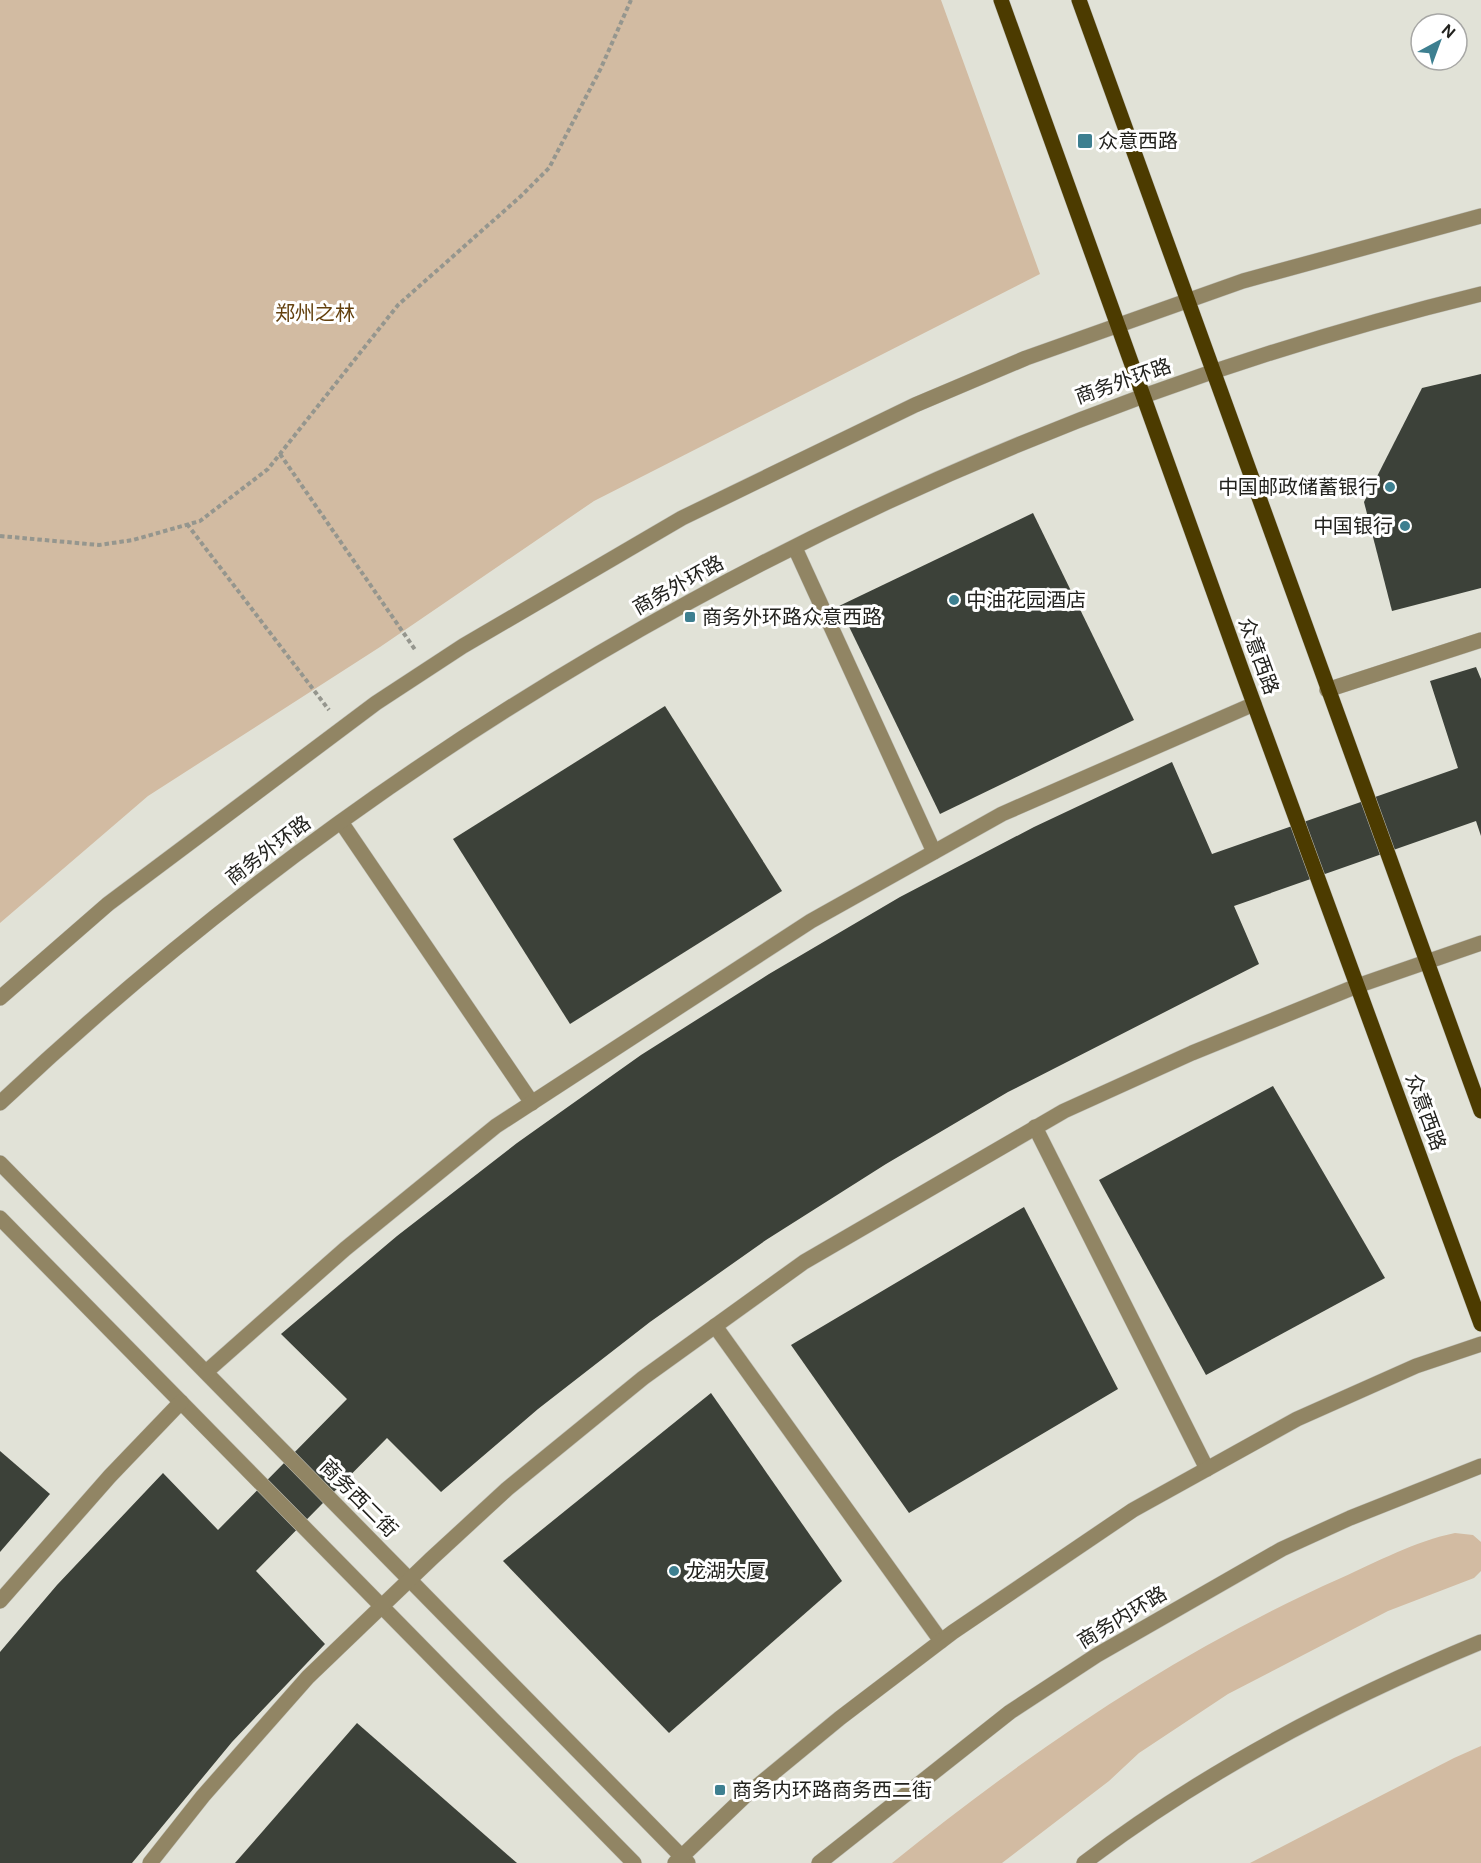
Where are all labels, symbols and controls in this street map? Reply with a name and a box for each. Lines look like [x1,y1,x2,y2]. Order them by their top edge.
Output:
north arrow [1409,12,1469,72]
text: N [1437,19,1460,43]
place label: 众意西路 [1098,128,1178,154]
marker: 众意西路 [1076,132,1094,150]
park label: 郑州之林 [275,300,355,326]
street label: 商务外环路 [1071,352,1175,410]
place label: 中国邮政储蓄银行 [1218,474,1378,500]
marker: 中国邮政储蓄银行 [1383,480,1397,494]
place label: 中国银行 [1313,513,1393,539]
marker: 中国银行 [1398,519,1412,533]
street label: 商务外环路 [628,549,728,621]
place label: 中油花园酒店 [966,587,1086,613]
marker: 中油花园酒店 [947,593,961,607]
place label: 商务外环路众意西路 [702,604,882,630]
marker: 商务外环路众意西路 [683,610,697,624]
street label: 众意西路 [1233,614,1285,698]
street label: 商务外环路 [220,810,316,890]
street label: 众意西路 [1400,1070,1452,1154]
street label: 商务西二街 [314,1453,404,1543]
place label: 龙湖大厦 [686,1558,766,1584]
marker: 龙湖大厦 [667,1564,681,1578]
street label: 商务内环路 [1072,1580,1172,1654]
place label: 商务内环路商务西二街 [732,1777,932,1803]
marker: 商务内环路商务西二街 [713,1783,727,1797]

